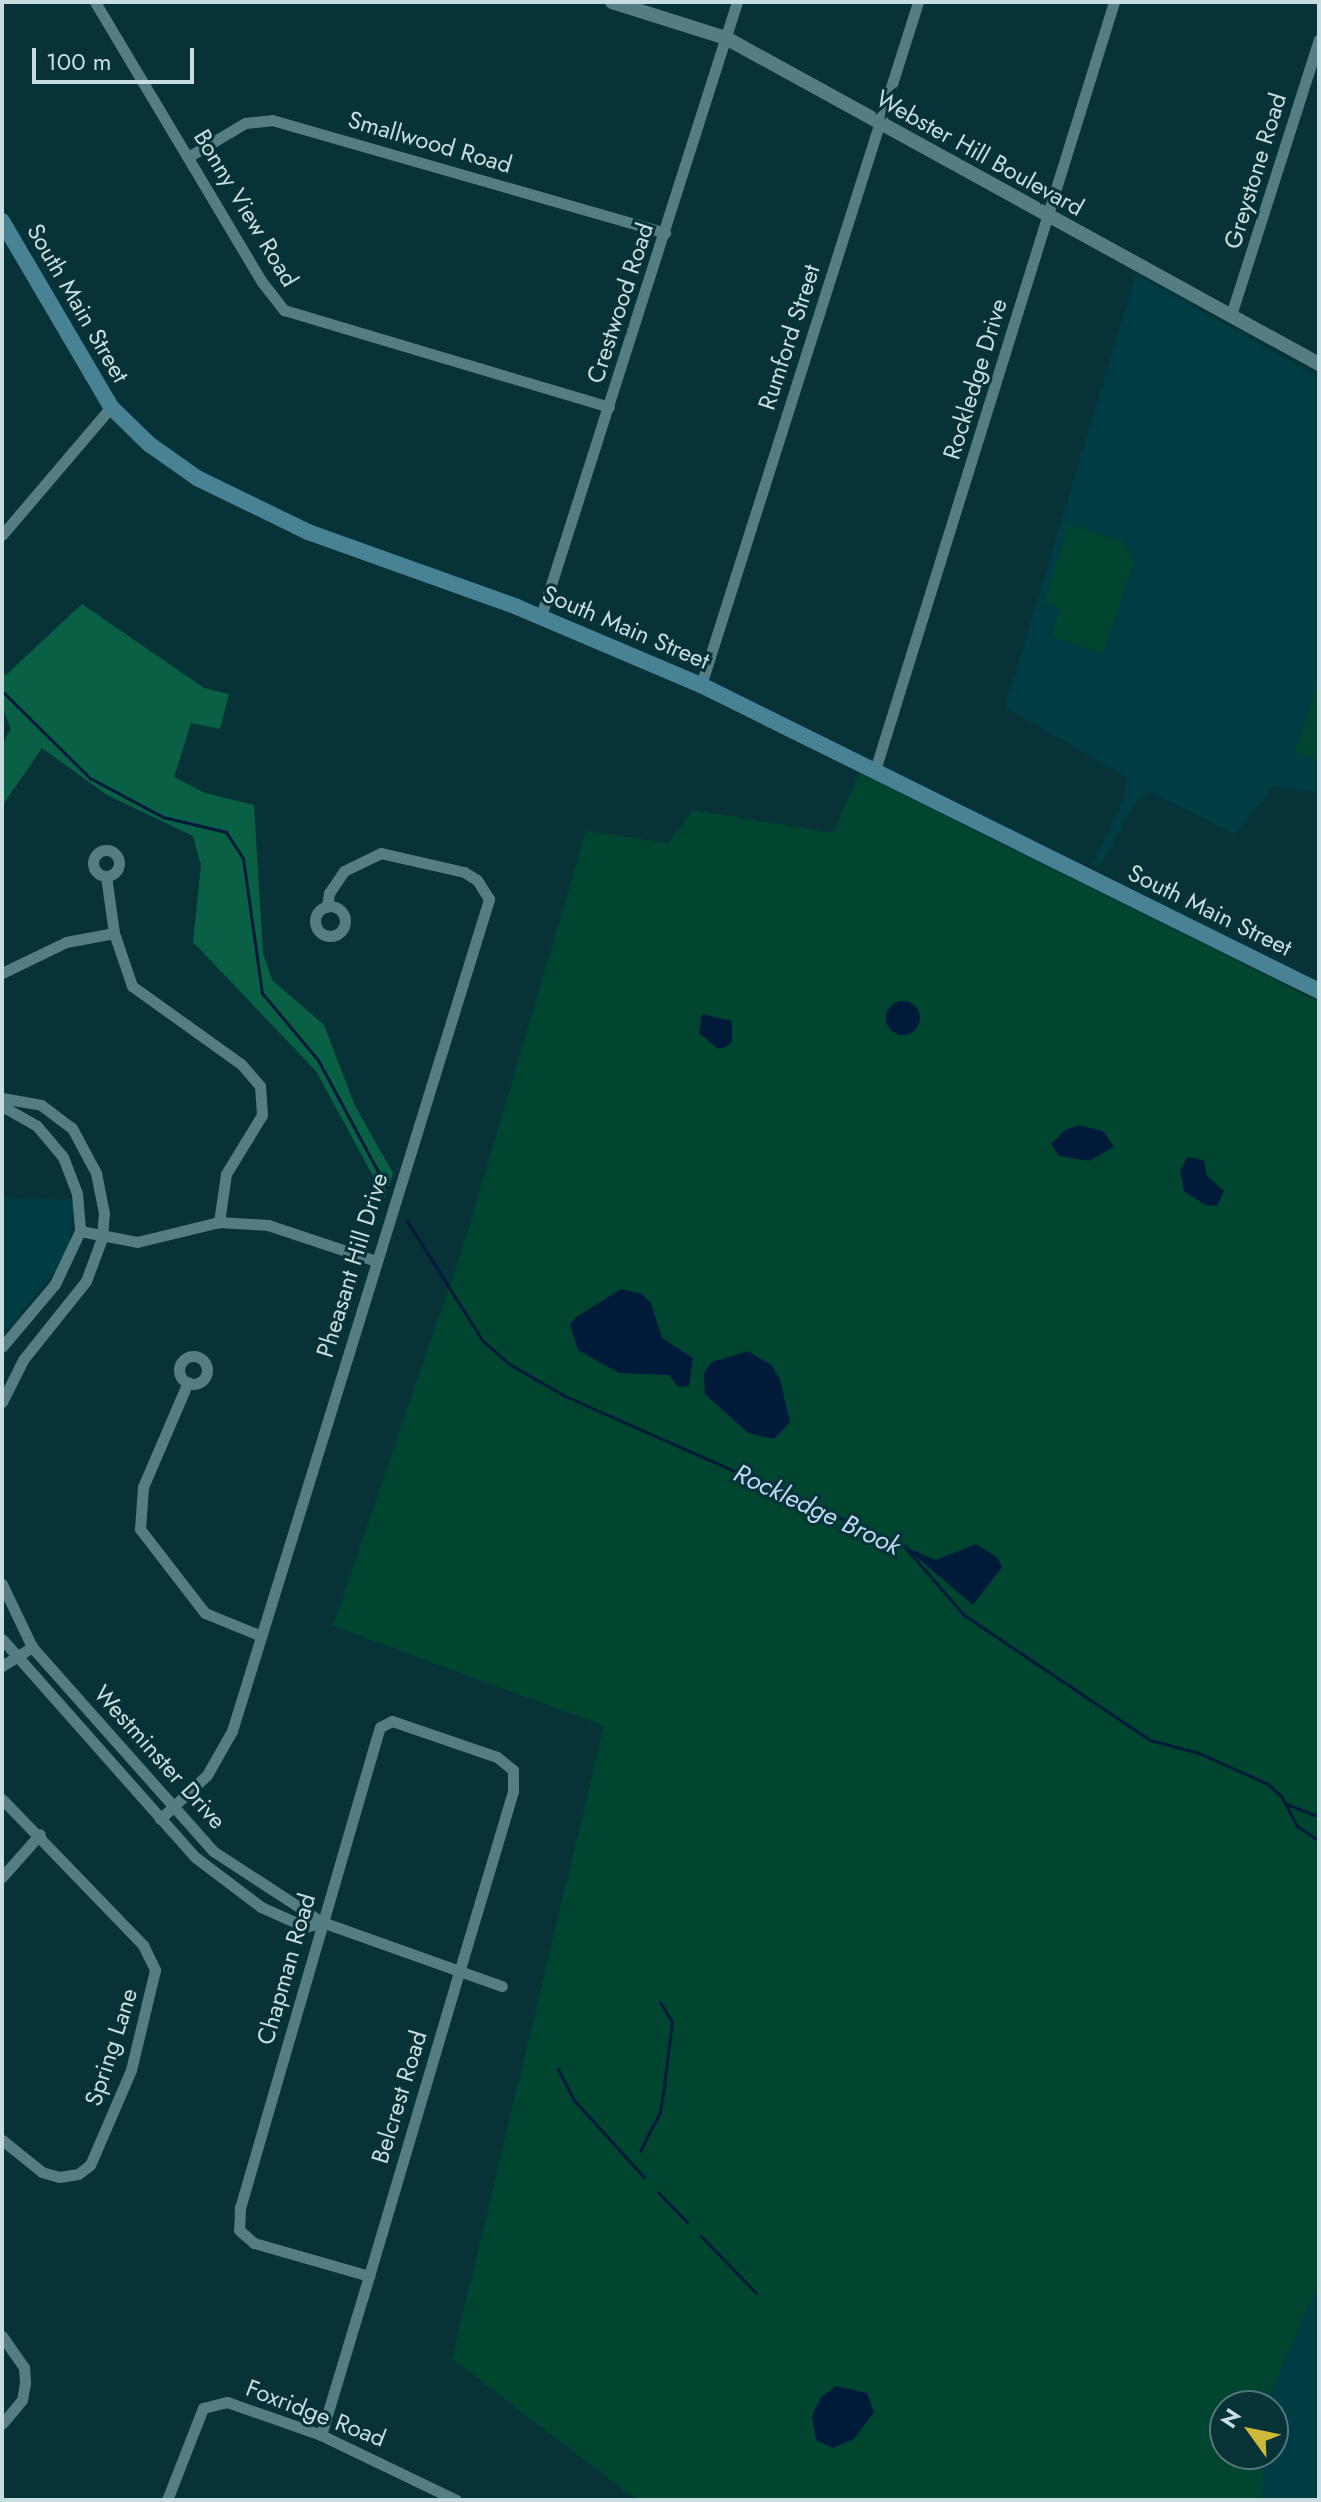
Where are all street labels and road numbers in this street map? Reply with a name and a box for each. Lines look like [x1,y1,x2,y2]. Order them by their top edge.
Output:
street label: Webster Hill Boulevard [871,84,1089,222]
street label: Greystone Road [1218,90,1292,252]
street label: Smallwood Road [345,105,515,179]
street label: Bonny View Road [188,124,304,292]
street label: South Main Street [21,218,135,388]
street label: Crestwood Road [581,219,659,387]
street label: Rumford Street [752,261,826,413]
street label: Rockledge Drive [937,295,1013,463]
street label: South Main Street [538,579,714,675]
street label: South Main Street [1123,858,1297,962]
street label: Pheasant Hill Drive [310,1169,394,1361]
street label: Westminster Drive [88,1679,232,1835]
street label: Chapman Road [251,1890,321,2048]
street label: Spring Lane [78,1984,144,2110]
street label: Belcrest Road [365,2027,433,2167]
street label: Foxridge Road [242,2373,390,2453]

